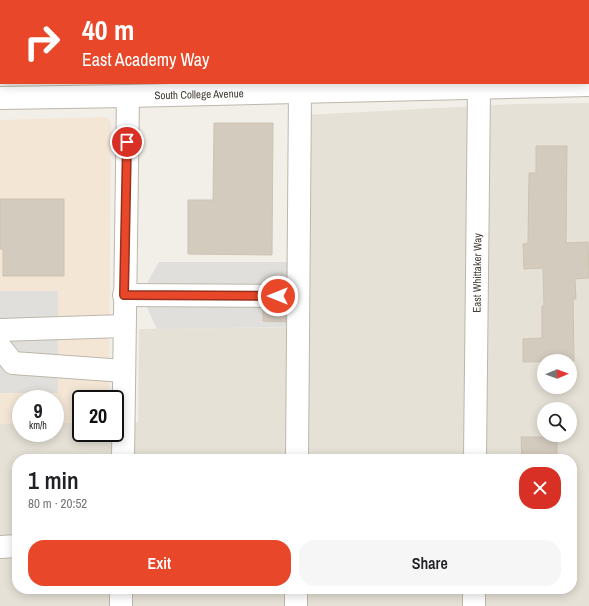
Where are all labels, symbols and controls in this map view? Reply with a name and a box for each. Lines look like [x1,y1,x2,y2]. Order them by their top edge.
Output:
text: 40 m [82,11,134,49]
icon: right [16,16,68,68]
text: East Academy Way [82,47,209,72]
street label: South College Avenue [154,86,244,102]
pin [110,125,144,159]
icon: arrive [116,131,138,153]
street label: East Whittaker Way [470,233,484,313]
position arrow [257,275,299,317]
north arrow [537,354,577,394]
map controls [537,354,577,442]
speed limit sign: 20 [72,390,124,442]
text: 9 [33,397,43,424]
button: search [537,402,577,442]
text: km/h [29,419,47,432]
text: 1 min [28,464,79,496]
button: close [519,467,561,509]
text: 80 m · 20:52 [28,495,87,512]
button: Exit [28,540,291,586]
button: Share [299,540,561,586]

